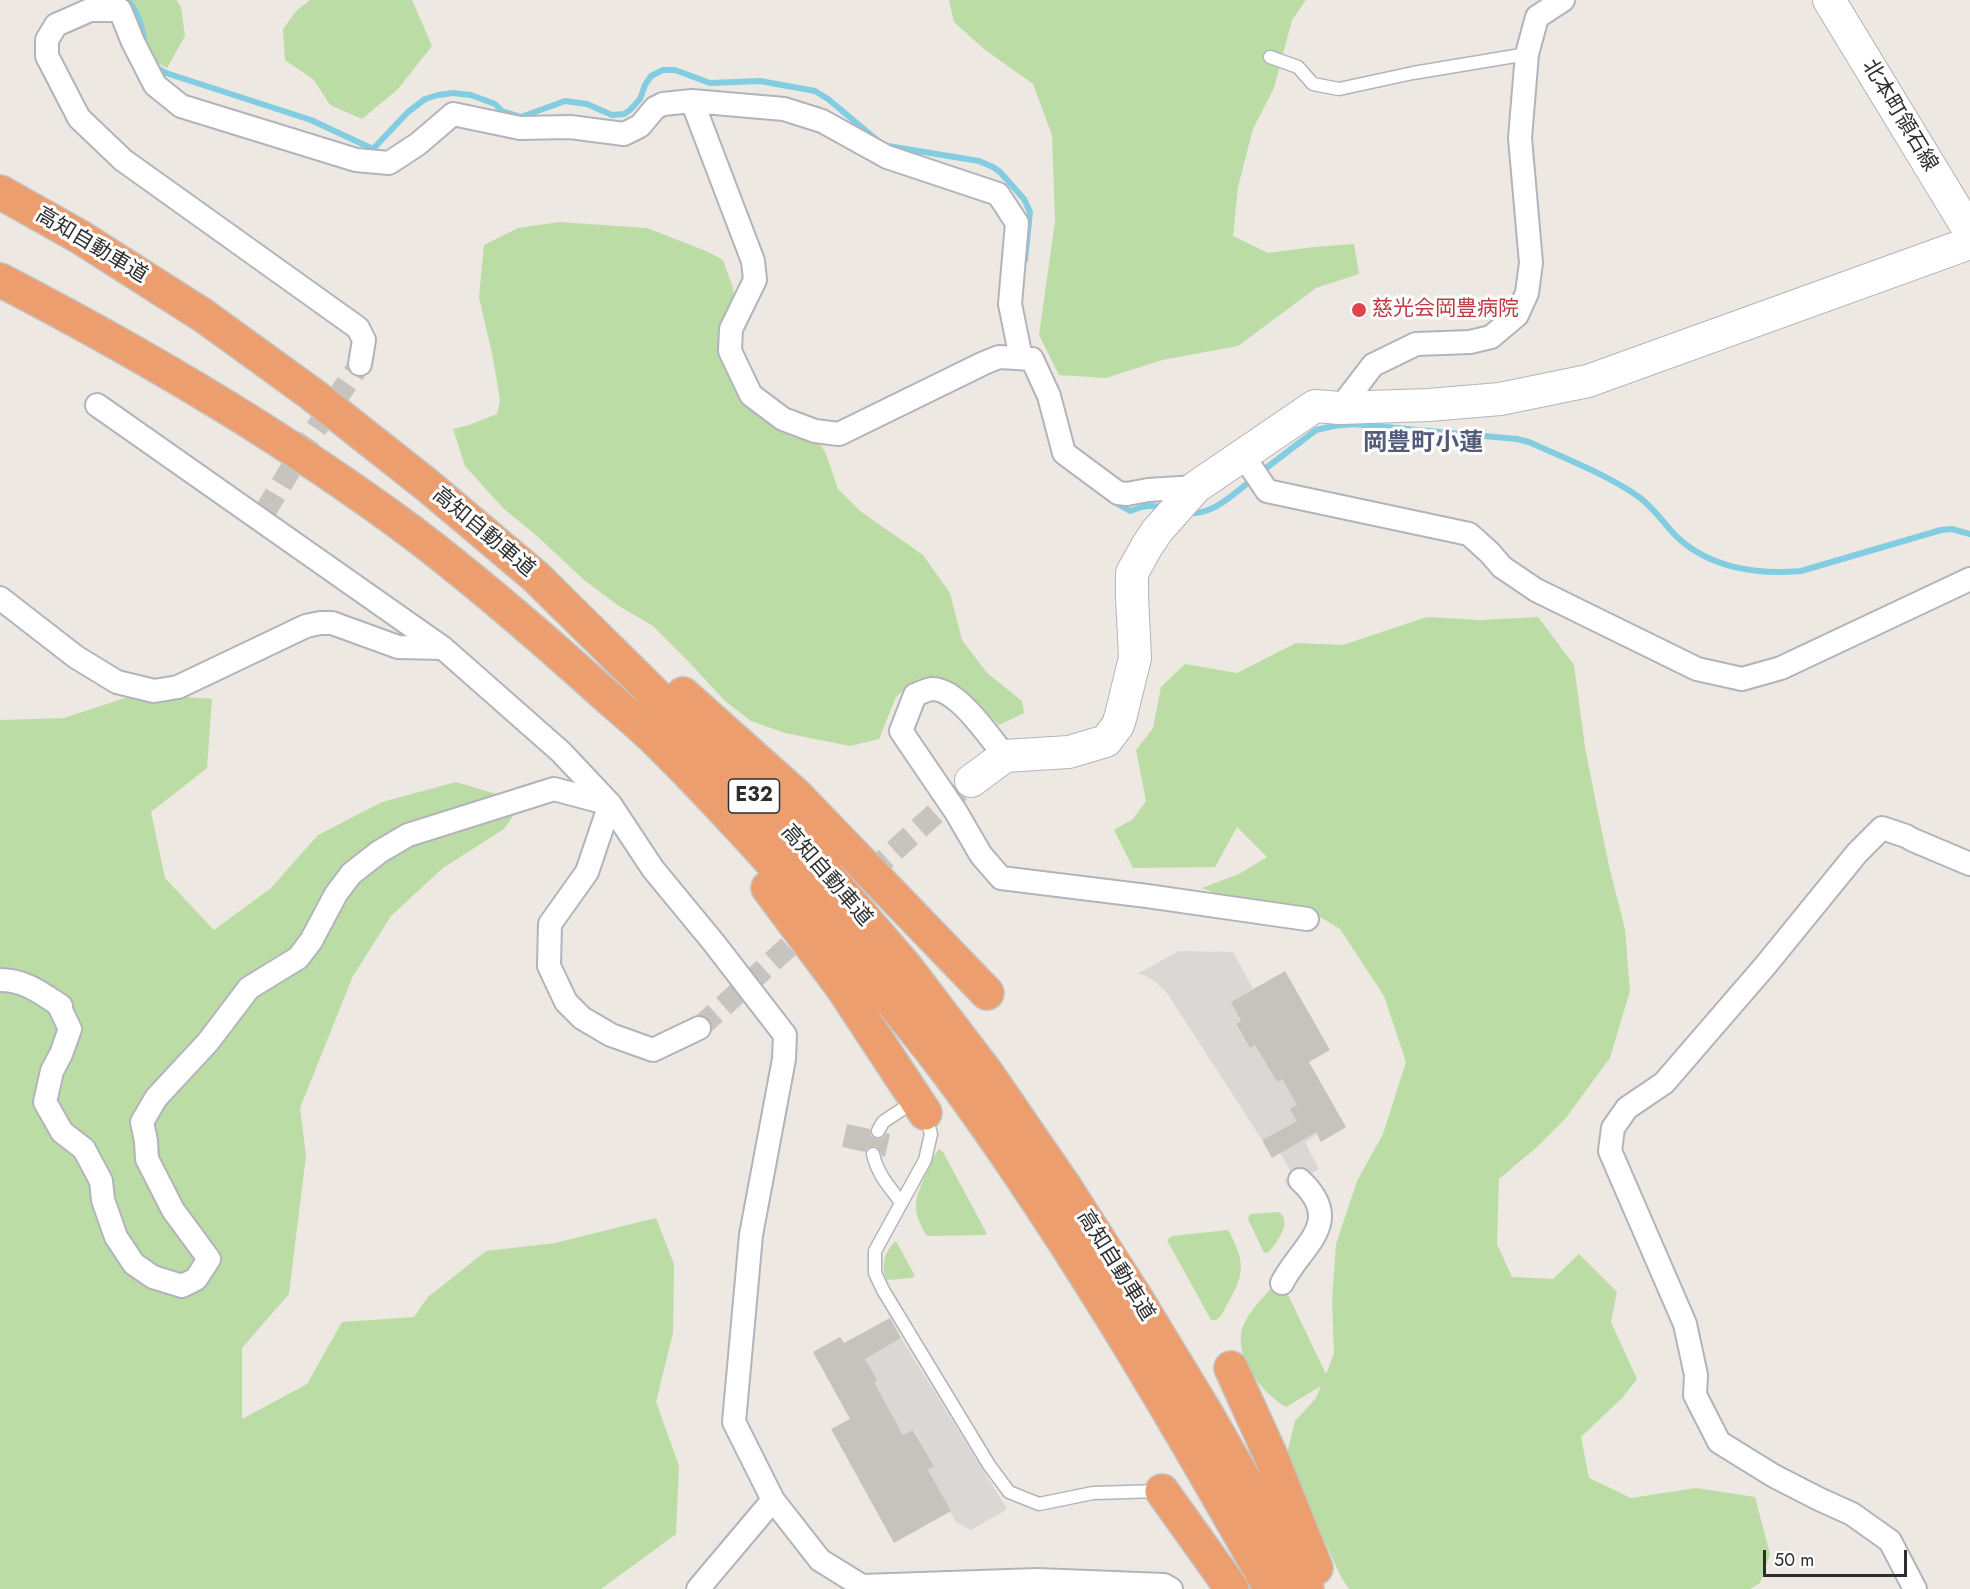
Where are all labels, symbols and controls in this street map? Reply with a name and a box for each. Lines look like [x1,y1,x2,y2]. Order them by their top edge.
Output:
street label: 北本町領石線 [1856,56,1942,176]
street label: 高知自動車道 [31,203,151,289]
place label: 慈光会岡豊病院 [1372,297,1519,323]
marker: 慈光会岡豊病院 [1350,301,1368,319]
district label: 岡豊町小蓮 [1363,430,1483,458]
street label: 高知自動車道 [427,483,539,583]
road number: E32 [728,779,780,813]
street label: 高知自動車道 [775,820,877,932]
street label: 高知自動車道 [1071,1206,1159,1326]
scale bar [1766,1538,1910,1576]
text: 50 m [1774,1547,1814,1573]

